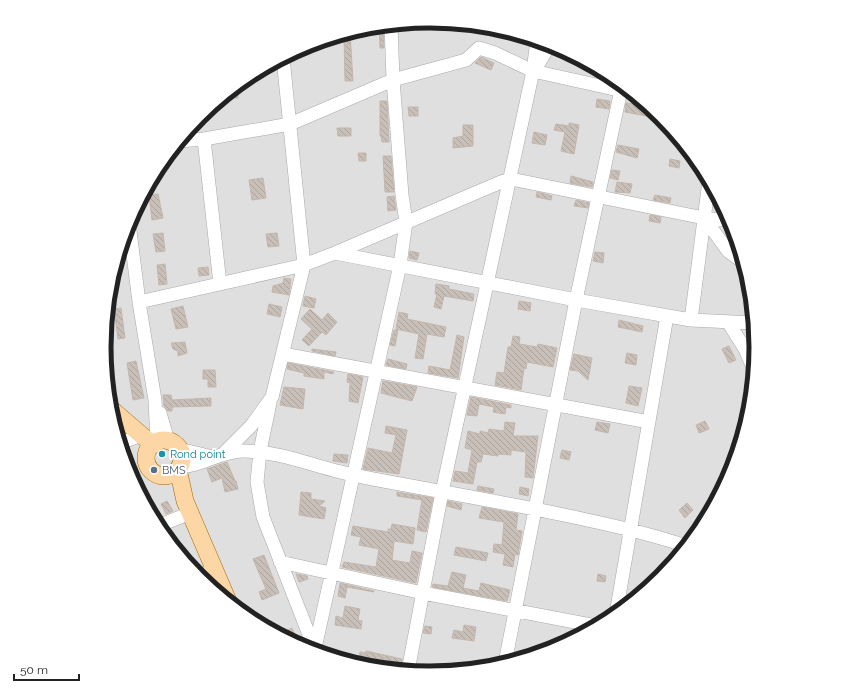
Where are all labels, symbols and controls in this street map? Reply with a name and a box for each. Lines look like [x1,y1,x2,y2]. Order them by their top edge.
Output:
place label: Rond point [170,448,226,461]
marker: Rond point [157,449,167,459]
place label: BMS [162,464,186,477]
marker: BMS [149,465,159,475]
scale bar [14,656,79,682]
text: 50 m [20,663,48,677]

